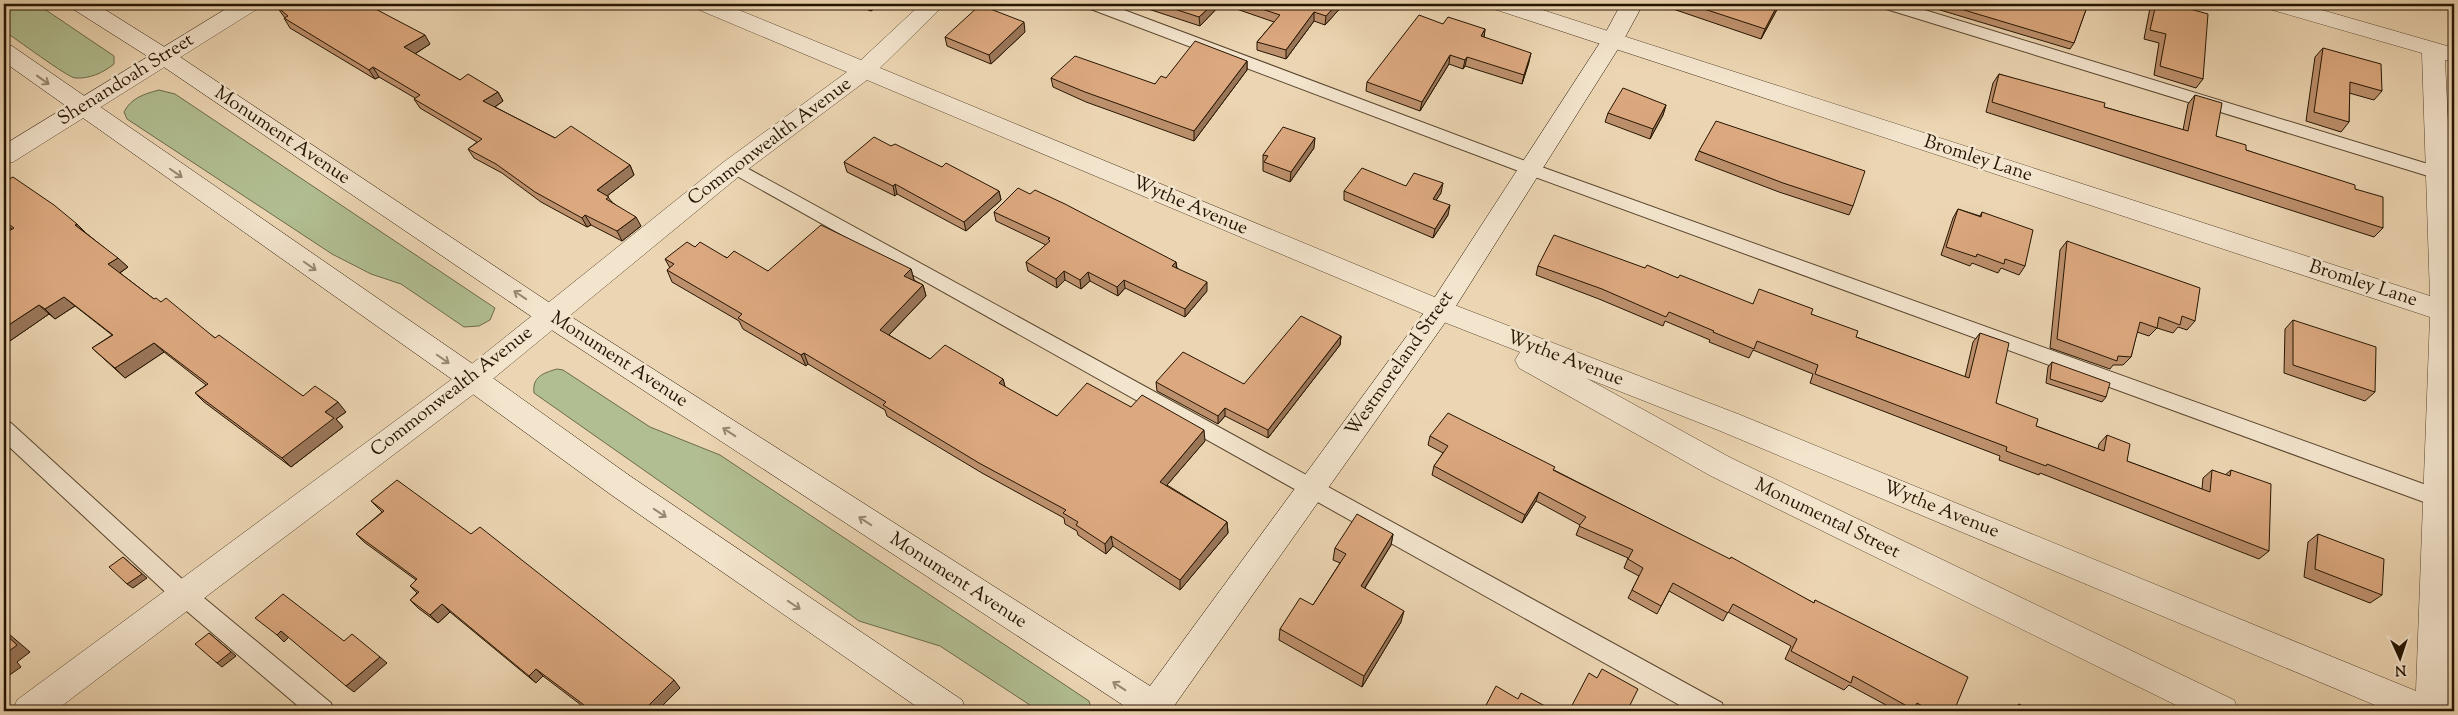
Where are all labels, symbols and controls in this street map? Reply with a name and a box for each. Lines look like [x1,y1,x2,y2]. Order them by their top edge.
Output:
street label: Shenandoah Street [53,27,200,133]
street label: Commonwealth Avenue [682,71,858,213]
one-way arrow [36,74,49,85]
street label: Monument Avenue [209,80,356,192]
street label: Bromley Lane [1920,129,2036,189]
one-way arrow [169,168,183,178]
street label: Wythe Avenue [1128,169,1252,243]
street label: Bromley Lane [2305,254,2421,314]
one-way arrow [302,261,316,271]
street label: Westmoreland Street [1339,285,1461,443]
one-way arrow [513,290,527,300]
street label: Monument Avenue [545,305,693,415]
street label: Commonwealth Avenue [365,320,539,464]
street label: Wythe Avenue [1503,324,1628,394]
one-way arrow [436,354,450,364]
one-way arrow [722,427,736,437]
street label: Monumental Street [1750,472,1905,566]
street label: Wythe Avenue [1879,474,2003,546]
one-way arrow [653,508,667,518]
one-way arrow [859,515,873,525]
street label: Monument Avenue [884,526,1032,636]
one-way arrow [787,600,801,610]
north arrow [2376,632,2426,682]
text: N [2394,659,2407,679]
one-way arrow [1112,680,1126,690]

